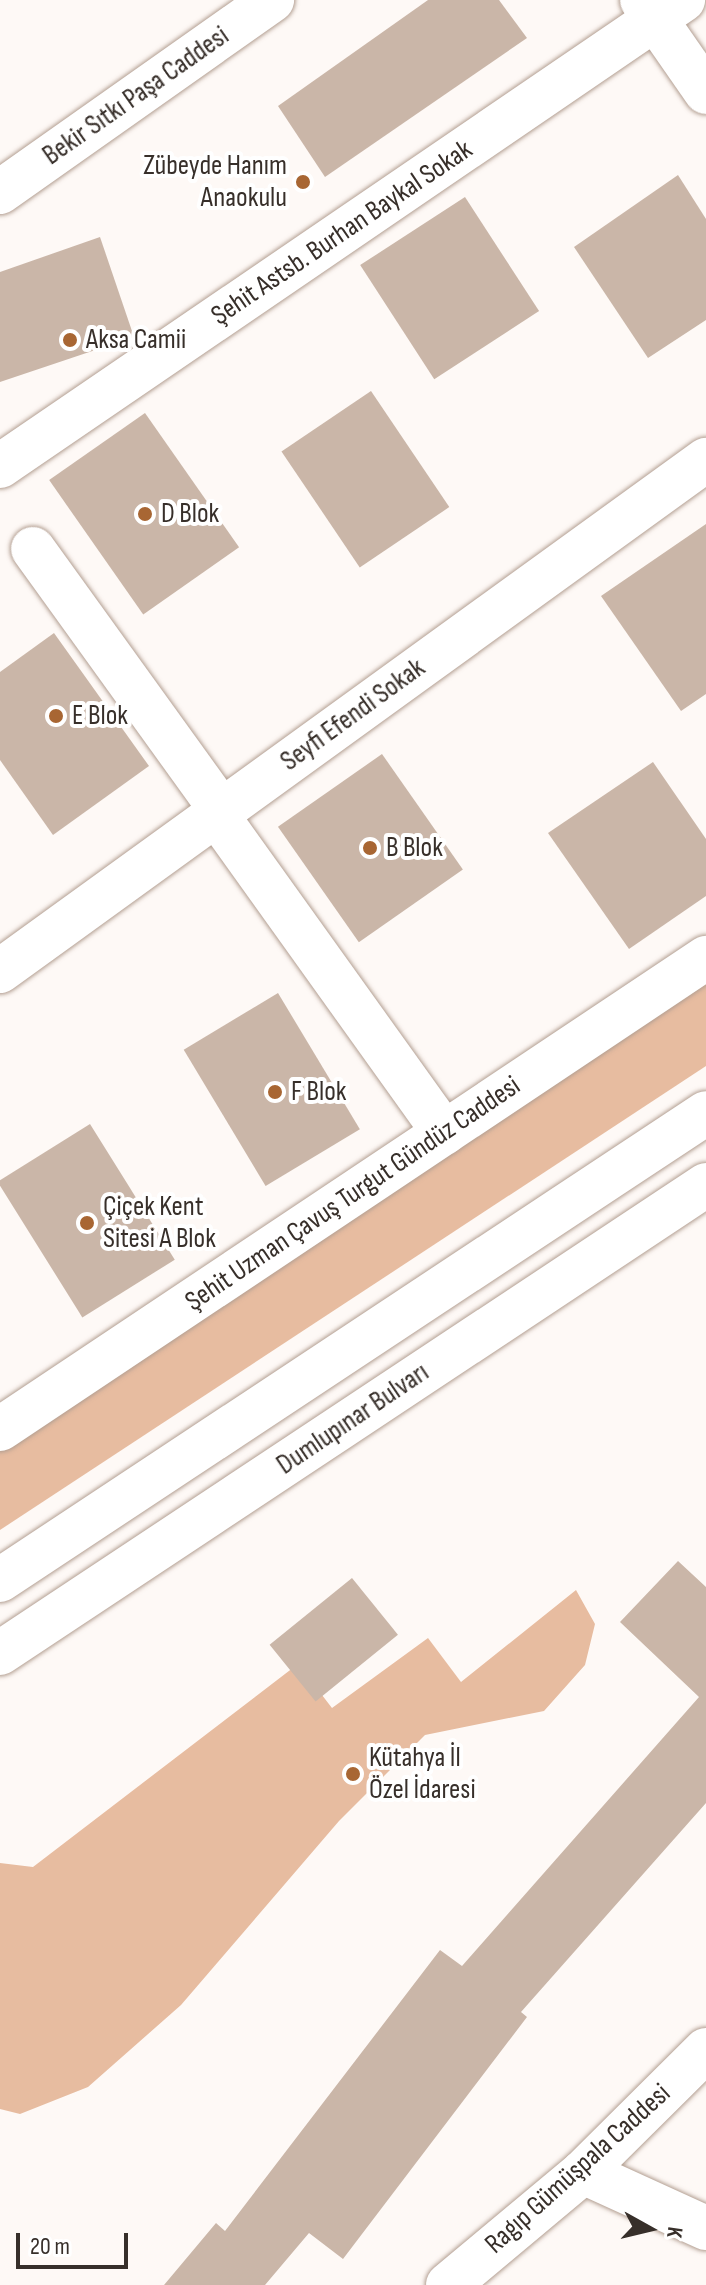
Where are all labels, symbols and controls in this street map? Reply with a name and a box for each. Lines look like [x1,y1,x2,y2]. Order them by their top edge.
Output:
street label: Bekir Sıtkı Paşa Caddesi [37,19,235,173]
street label: Şehit Astsb. Burhan Baykal Sokak [205,133,479,333]
place label: Zübeyde Hanım Anaokulu [143,149,287,215]
marker: Zübeyde Hanım Anaokulu [294,173,312,191]
place label: Aksa Camii [86,323,186,357]
marker: Aksa Camii [61,331,79,349]
place label: D Blok [161,497,219,531]
marker: D Blok [136,505,154,523]
street label: Seyfi Efendi Sokak [274,651,432,779]
place label: E Blok [72,699,128,733]
marker: E Blok [47,707,65,725]
place label: B Blok [386,831,443,865]
marker: B Blok [361,839,379,857]
street label: Şehit Uzman Çavuş Turgut Gündüz Caddesi [179,1069,527,1319]
place label: F Blok [291,1075,346,1109]
marker: F Blok [266,1083,284,1101]
place label: Çiçek Kent Sitesi A Blok [103,1190,216,1256]
marker: Çiçek Kent Sitesi A Blok [78,1214,96,1232]
street label: Dumlupınar Bulvarı [271,1356,435,1482]
place label: Kütahya İl Özel İdaresi [369,1741,476,1807]
marker: Kütahya İl Özel İdaresi [344,1765,362,1783]
street label: Ragıp Gümüşpala Caddesi [478,2077,678,2261]
north arrow [610,2189,690,2269]
scale bar [20,2217,132,2267]
text: K [660,2225,688,2240]
text: 20 m [30,2232,70,2261]

